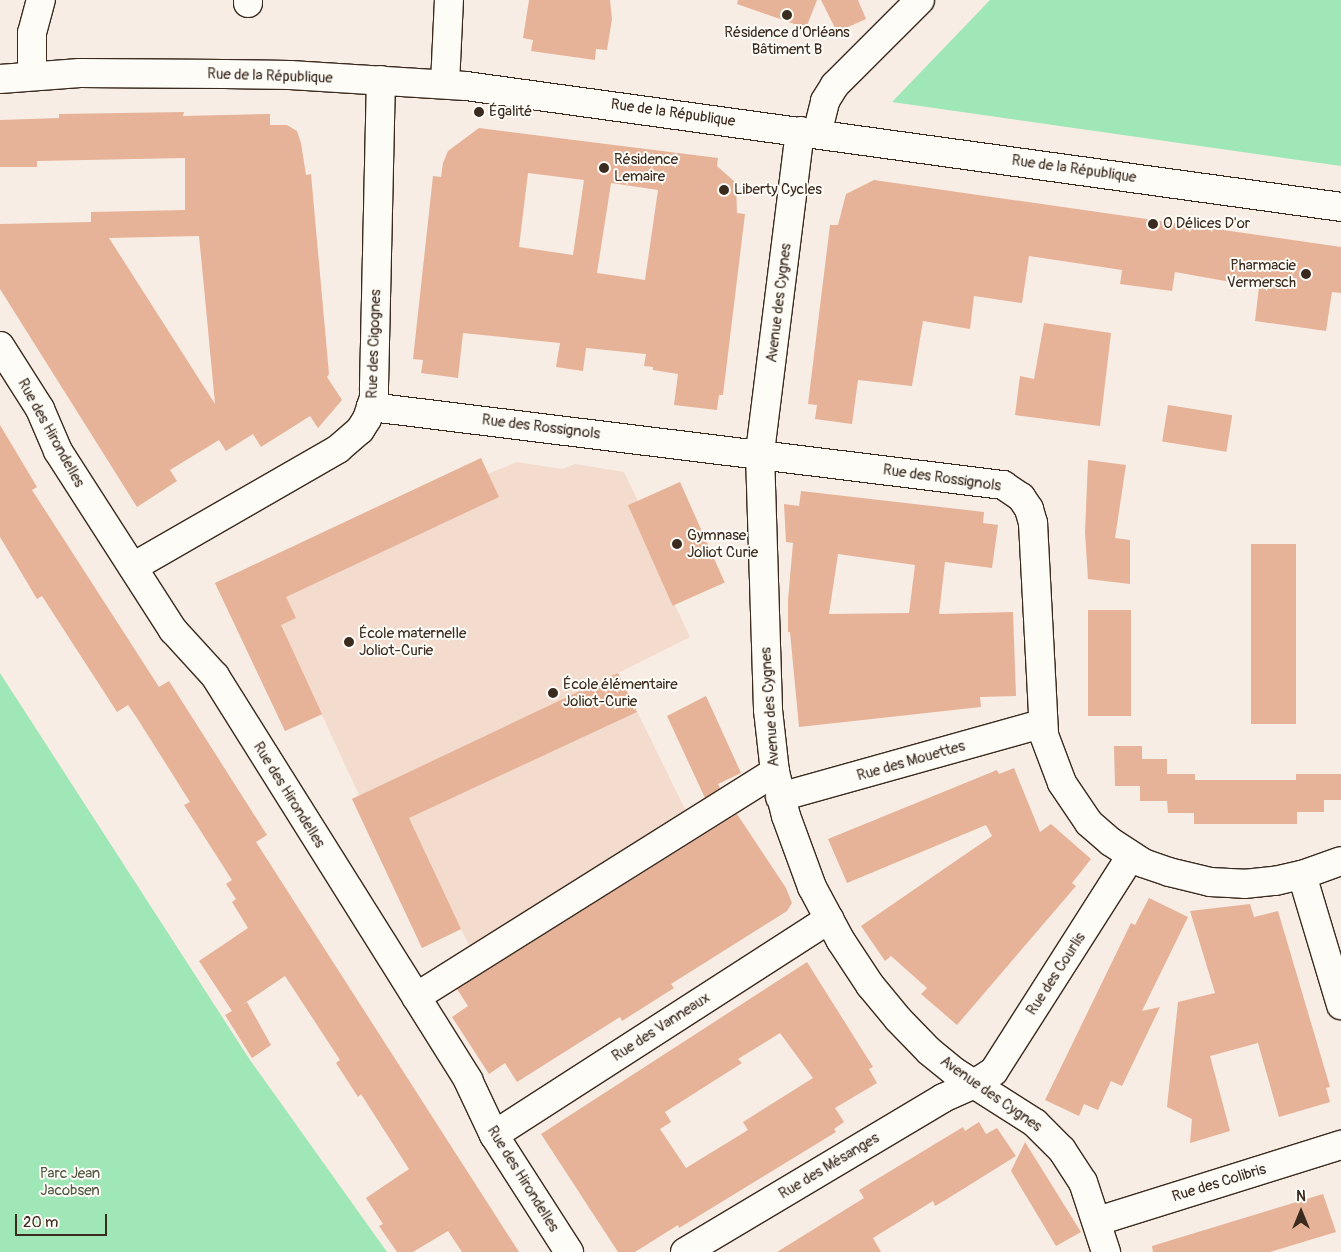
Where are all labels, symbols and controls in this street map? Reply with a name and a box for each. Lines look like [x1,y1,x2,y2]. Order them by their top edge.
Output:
marker: Résidence d'Orléans Bâtiment B [781,9,793,21]
place label: Résidence d'Orléans Bâtiment B [724,23,850,58]
street label: Rue de la République [207,65,333,87]
street label: Rue de la République [610,95,736,131]
place label: Égalité [489,103,532,121]
marker: Égalité [473,106,485,118]
place label: Résidence Lemaire [614,150,678,185]
street label: Rue de la République [1011,151,1137,187]
marker: Résidence Lemaire [598,162,610,174]
place label: Liberty Cycles [734,181,822,199]
marker: Liberty Cycles [718,184,730,196]
place label: O Délices D'or [1163,215,1250,233]
marker: O Délices D'or [1147,218,1159,230]
street label: Avenue des Cygnes [763,242,795,364]
place label: Pharmacie Vermersch [1227,256,1296,291]
marker: Pharmacie Vermersch [1300,268,1312,280]
street label: Rue des Cigognes [363,289,385,399]
street label: Rue des Hirondelles [14,376,88,490]
street label: Rue des Rossignols [481,411,601,443]
street label: Rue des Rossignols [882,461,1002,495]
place label: Gymnase Joliot Curie [687,526,758,561]
marker: Gymnase Joliot Curie [671,538,683,550]
place label: École maternelle Joliot-Curie [359,624,466,659]
marker: École maternelle Joliot-Curie [343,636,355,648]
street label: Avenue des Cygnes [757,647,783,767]
place label: École élémentaire Joliot-Curie [563,675,678,710]
marker: École élémentaire Joliot-Curie [547,687,559,699]
street label: Rue des Mouettes [855,737,967,785]
street label: Rue des Hirondelles [249,739,329,851]
street label: Rue des Courlis [1023,929,1089,1019]
street label: Rue des Vanneaux [609,989,713,1065]
street label: Avenue des Cygnes [937,1052,1045,1136]
street label: Rue des Hirondelles [483,1123,563,1235]
street label: Rue des Mésanges [776,1129,882,1203]
street label: Rue des Colibris [1170,1160,1268,1206]
park label: Parc Jean Jacobsen [40,1164,100,1199]
north arrow [1276,1187,1326,1237]
text: N [1296,1188,1306,1205]
scale bar [18,1204,110,1236]
text: 20 m [23,1213,58,1232]

